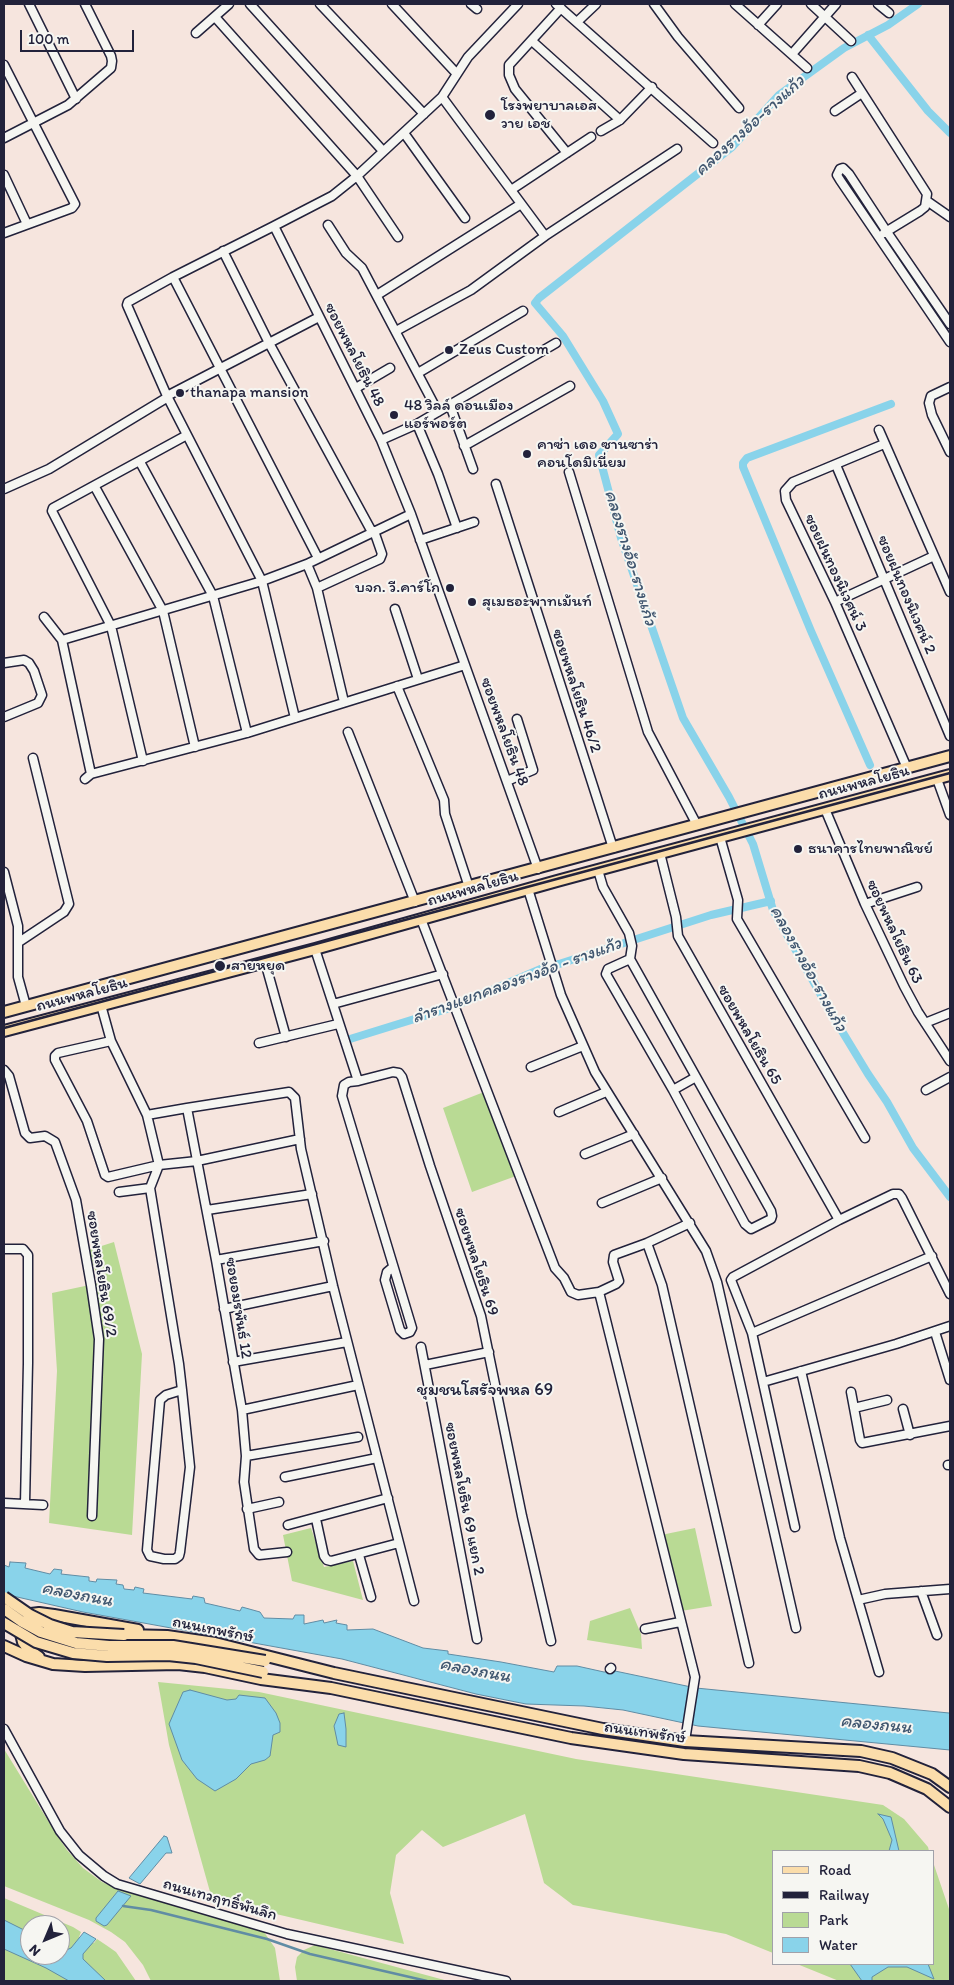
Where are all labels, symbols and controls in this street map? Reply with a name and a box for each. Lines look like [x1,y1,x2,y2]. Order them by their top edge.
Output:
scale bar [22,20,136,52]
text: 100 m [28,30,69,48]
water label: คลองรางอ้อ-รางแก้ว [690,71,810,181]
place label: โรงพยาบาลเอส วาย เอช [501,96,597,134]
marker: โรงพยาบาลเอส วาย เอช [483,108,497,122]
street label: ซอยพหลโยธิน 48 [320,300,388,410]
place label: Zeus Custom [459,340,549,360]
marker: Zeus Custom [443,344,455,356]
place label: thanapa mansion [190,383,309,403]
marker: thanapa mansion [174,387,186,399]
place label: 48 วิลล์ ดอนเมือง แอร์พอร์ต [404,396,513,434]
marker: 48 วิลล์ ดอนเมือง แอร์พอร์ต [388,409,400,421]
place label: คาซ่า เดอ ซานซาร่า คอนโดมิเนี่ยม [537,435,659,473]
marker: คาซ่า เดอ ซานซาร่า คอนโดมิเนี่ยม [521,448,533,460]
water label: คลองรางอ้อ-รางแก้ว [599,487,661,629]
street label: ซอยฝนทองนิเวศน์ 3 [799,511,871,635]
street label: ซอยฝนทองนิเวศน์ 2 [872,533,940,657]
place label: บจก. วี.คาร์โก [355,578,440,598]
marker: บจก. วี.คาร์โก [444,582,456,594]
place label: สุเมธอะพาทเม้นท์ [482,592,592,612]
marker: สุเมธอะพาทเม้นท์ [466,596,478,608]
street label: ซอยพหลโยธิน 46/2 [547,627,605,755]
street label: ซอยพหลโยธิน 48 [476,675,532,789]
street label: ถนนพหลโยธิน [816,762,912,804]
place label: ธนาคารไทยพาณิชย์ [808,839,933,859]
marker: ธนาคารไทยพาณิชย์ [792,843,804,855]
street label: ถนนพหลโยธิน [425,867,521,911]
street label: ซอยพหลโยธิน 63 [861,877,927,987]
water label: คลองรางอ้อ-รางแก้ว [764,902,852,1036]
water label: ลำรางแยกคลองรางอ้อ - รางแก้ว [409,933,625,1029]
place label: สายหยุด [231,956,285,976]
marker: สายหยุด [213,959,227,973]
street label: ถนนพหลโยธิน [34,974,130,1016]
street label: ซอยพหลโยธิน 65 [713,982,785,1088]
street label: ซอยพหลโยธิน 69 [450,1206,502,1318]
street label: ซอยพหลโยธิน 69/2 [82,1210,120,1338]
street label: ซอยอมรพันธ์ 12 [221,1256,255,1360]
district label: ชุมชนโสรัจพหล 69 [417,1379,553,1401]
street label: ซอยพหลโยธิน 69 แยก 2 [440,1421,488,1577]
water label: คลองถนน [40,1578,114,1612]
street label: ถนนเทพรักษ์ [171,1613,255,1647]
water label: คลองถนน [438,1654,512,1688]
water label: คลองถนน [839,1711,913,1739]
street label: ถนนเทพรักษ์ [603,1718,687,1748]
legend [772,1850,934,1965]
text: Road [819,1861,851,1879]
street label: ถนนเทวฤทธิ์พันลึก [161,1875,279,1925]
text: Railway [819,1886,869,1904]
text: Park [819,1911,849,1929]
north arrow [20,1915,70,1965]
text: Water [819,1936,857,1954]
text: N [25,1941,44,1960]

